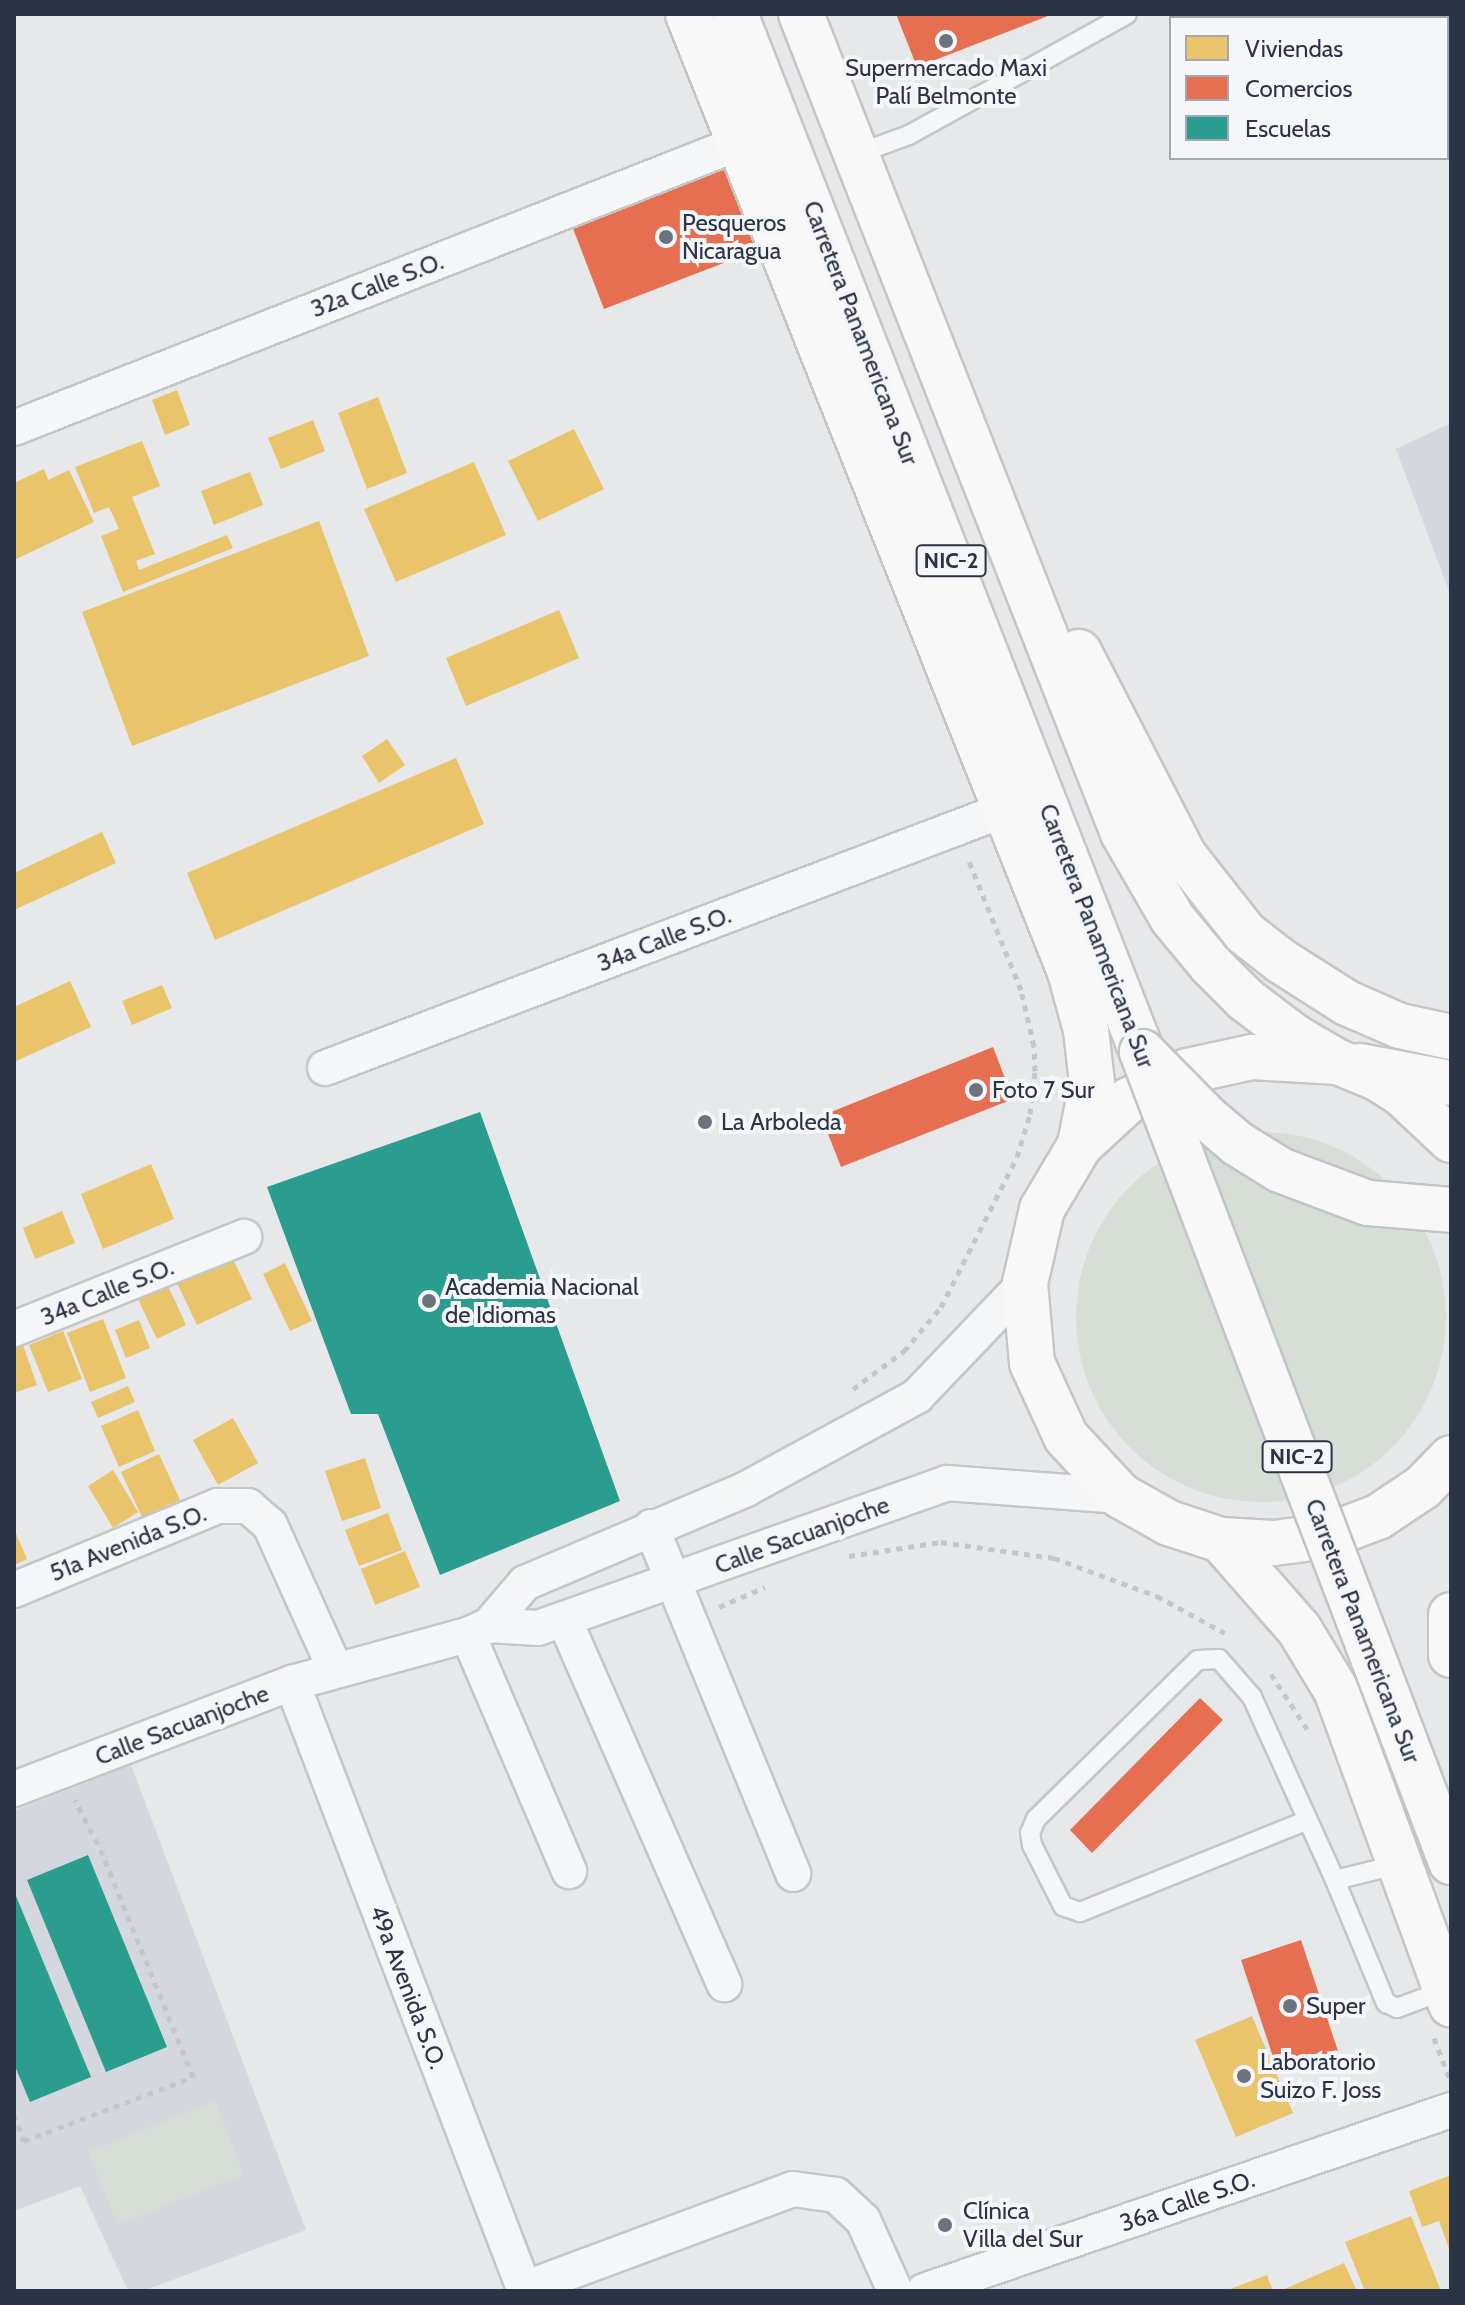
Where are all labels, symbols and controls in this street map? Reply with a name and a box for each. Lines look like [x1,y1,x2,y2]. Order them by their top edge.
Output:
legend [1169,16,1449,160]
marker: Supermercado Maxi Palí Belmonte [937,32,955,50]
text: Viviendas [1245,34,1343,63]
place label: Supermercado Maxi Palí Belmonte [845,54,1047,110]
text: Comercios [1245,74,1352,103]
text: Escuelas [1245,114,1331,143]
street label: Carretera Panamericana Sur [797,197,925,469]
place label: Pesqueros Nicaragua [682,209,786,265]
marker: Pesqueros Nicaragua [657,228,675,246]
street label: 32a Calle S.O. [307,247,447,323]
road number: NIC-2 [915,543,987,579]
street label: Carretera Panamericana Sur [1033,800,1161,1072]
street label: 34a Calle S.O. [593,900,735,978]
place label: Foto 7 Sur [992,1076,1095,1104]
marker: Foto 7 Sur [967,1081,985,1099]
place label: La Arboleda [721,1108,842,1136]
marker: La Arboleda [696,1113,714,1131]
street label: 34a Calle S.O. [36,1252,178,1332]
place label: Academia Nacional de Idiomas [445,1273,639,1329]
marker: Academia Nacional de Idiomas [420,1292,438,1310]
road number: NIC-2 [1261,1439,1333,1475]
street label: Calle Sacuanjoche [711,1490,893,1580]
street label: Carretera Panamericana Sur [1299,1495,1427,1767]
street label: 51a Avenida S.O. [46,1499,210,1587]
street label: Calle Sacuanjoche [91,1679,273,1771]
street label: 49a Avenida S.O. [364,1901,452,2073]
place label: Super [1306,1992,1366,2020]
marker: Super [1281,1997,1299,2015]
place label: Laboratorio Suizo F. Joss [1260,2048,1381,2104]
marker: Laboratorio Suizo F. Joss [1235,2067,1253,2085]
street label: 36a Calle S.O. [1116,2165,1258,2237]
place label: Clínica Villa del Sur [963,2197,1083,2253]
marker: Clínica Villa del Sur [934,2214,956,2236]

